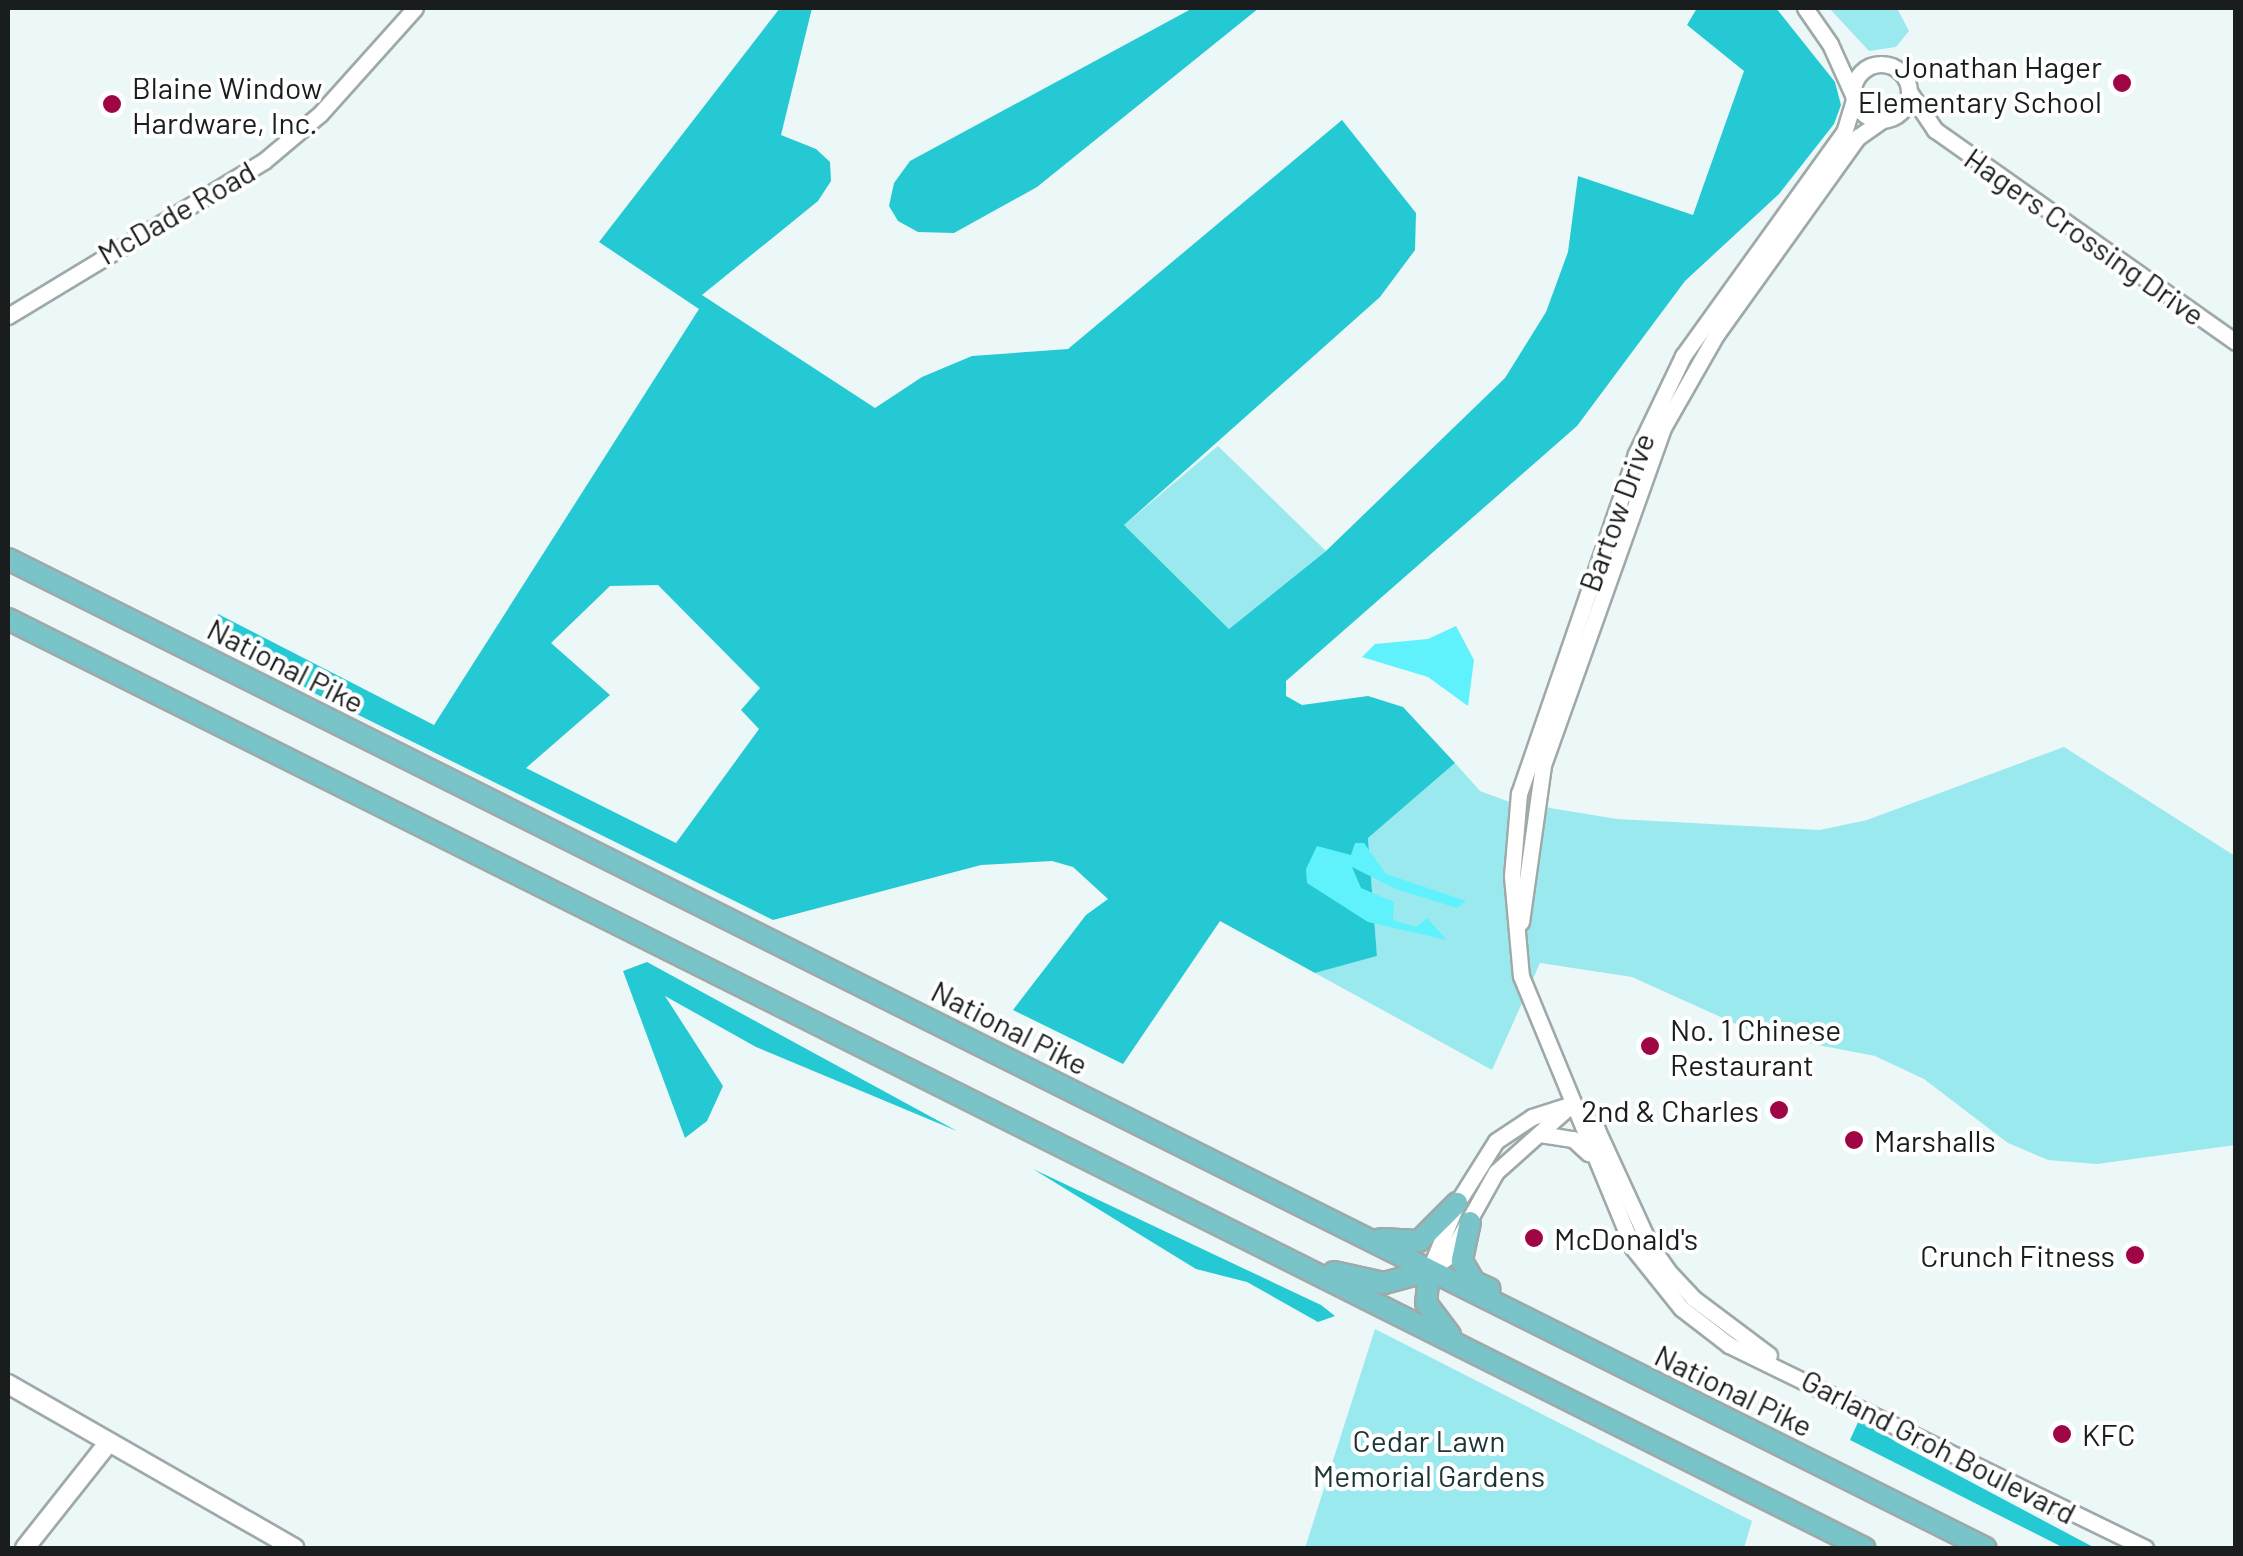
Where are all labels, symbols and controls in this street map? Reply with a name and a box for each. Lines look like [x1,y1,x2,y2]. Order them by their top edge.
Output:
place label: Jonathan Hager Elementary School [1858,48,2102,118]
place label: Blaine Window Hardware, Inc. [132,69,322,140]
marker: Jonathan Hager Elementary School [2111,72,2133,94]
marker: Blaine Window Hardware, Inc. [101,93,123,115]
street label: Hagers Crossing Drive [1958,140,2212,332]
street label: McDade Road [91,153,261,271]
street label: Bartow Drive [1571,428,1661,596]
street label: National Pike [202,610,370,720]
street label: National Pike [926,972,1094,1082]
place label: No. 1 Chinese Restaurant [1670,1011,1841,1082]
marker: No. 1 Chinese Restaurant [1639,1035,1661,1057]
place label: 2nd & Charles [1581,1092,1759,1128]
marker: 2nd & Charles [1768,1099,1790,1121]
place label: Marshalls [1874,1122,1996,1158]
marker: Marshalls [1843,1129,1865,1151]
place label: McDonald's [1554,1220,1698,1256]
marker: McDonald's [1523,1227,1545,1249]
place label: Crunch Fitness [1920,1237,2115,1273]
marker: Crunch Fitness [2124,1244,2146,1266]
street label: National Pike [1649,1336,1819,1444]
street label: Garland Groh Boulevard [1796,1361,2082,1531]
place label: KFC [2082,1416,2135,1452]
park label: Cedar Lawn Memorial Gardens [1313,1422,1545,1492]
marker: KFC [2051,1423,2073,1445]

